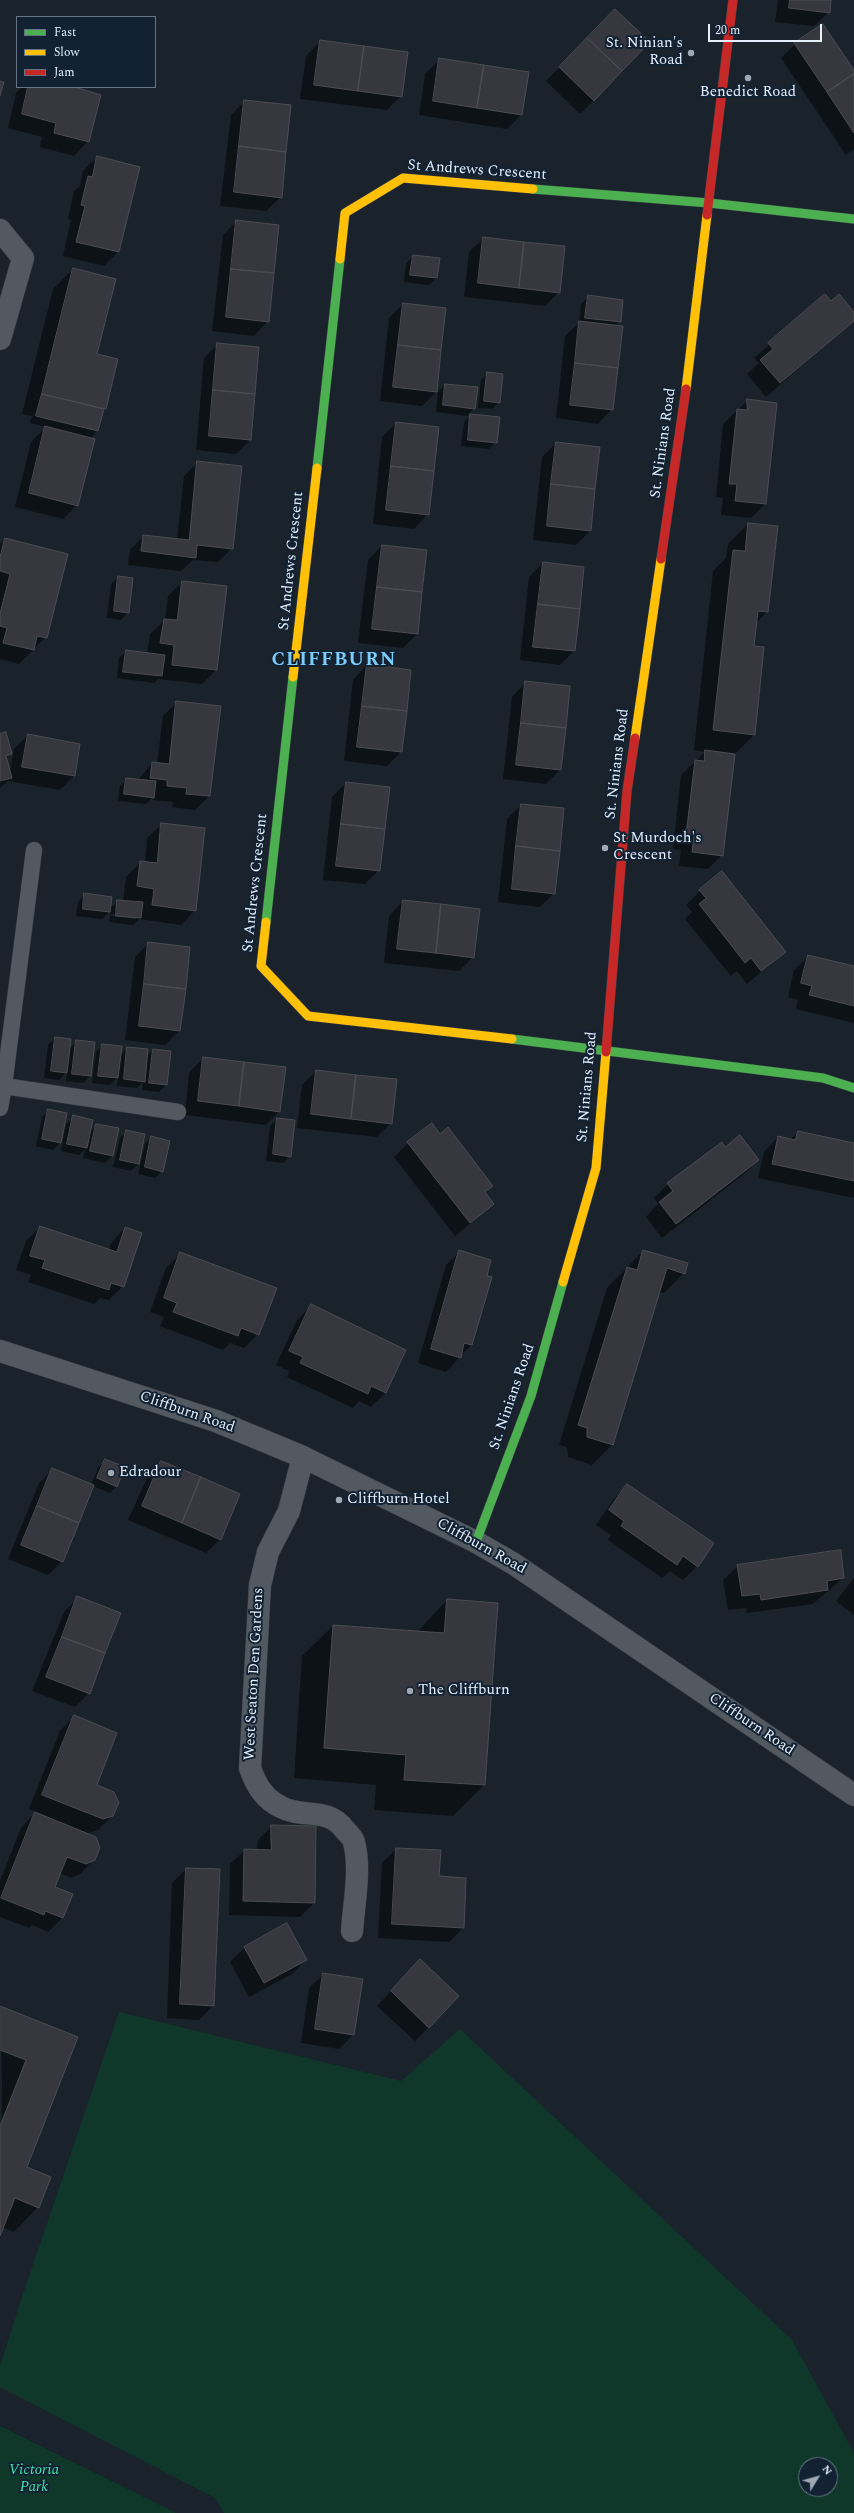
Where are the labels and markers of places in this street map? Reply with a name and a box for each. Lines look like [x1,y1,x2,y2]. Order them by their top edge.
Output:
place label: St. Ninian's Road [606,35,683,70]
marker: St. Ninian's Road [686,48,696,58]
marker: Benedict Road [743,73,753,83]
place label: Benedict Road [700,84,796,102]
place label: St Murdoch's Crescent [613,830,702,865]
marker: St Murdoch's Crescent [600,843,610,853]
place label: Edradour [119,1464,181,1482]
marker: Edradour [106,1468,116,1478]
place label: Cliffburn Hotel [347,1491,450,1509]
marker: Cliffburn Hotel [334,1495,344,1505]
place label: The Cliffburn [418,1682,510,1700]
marker: The Cliffburn [405,1686,415,1696]

